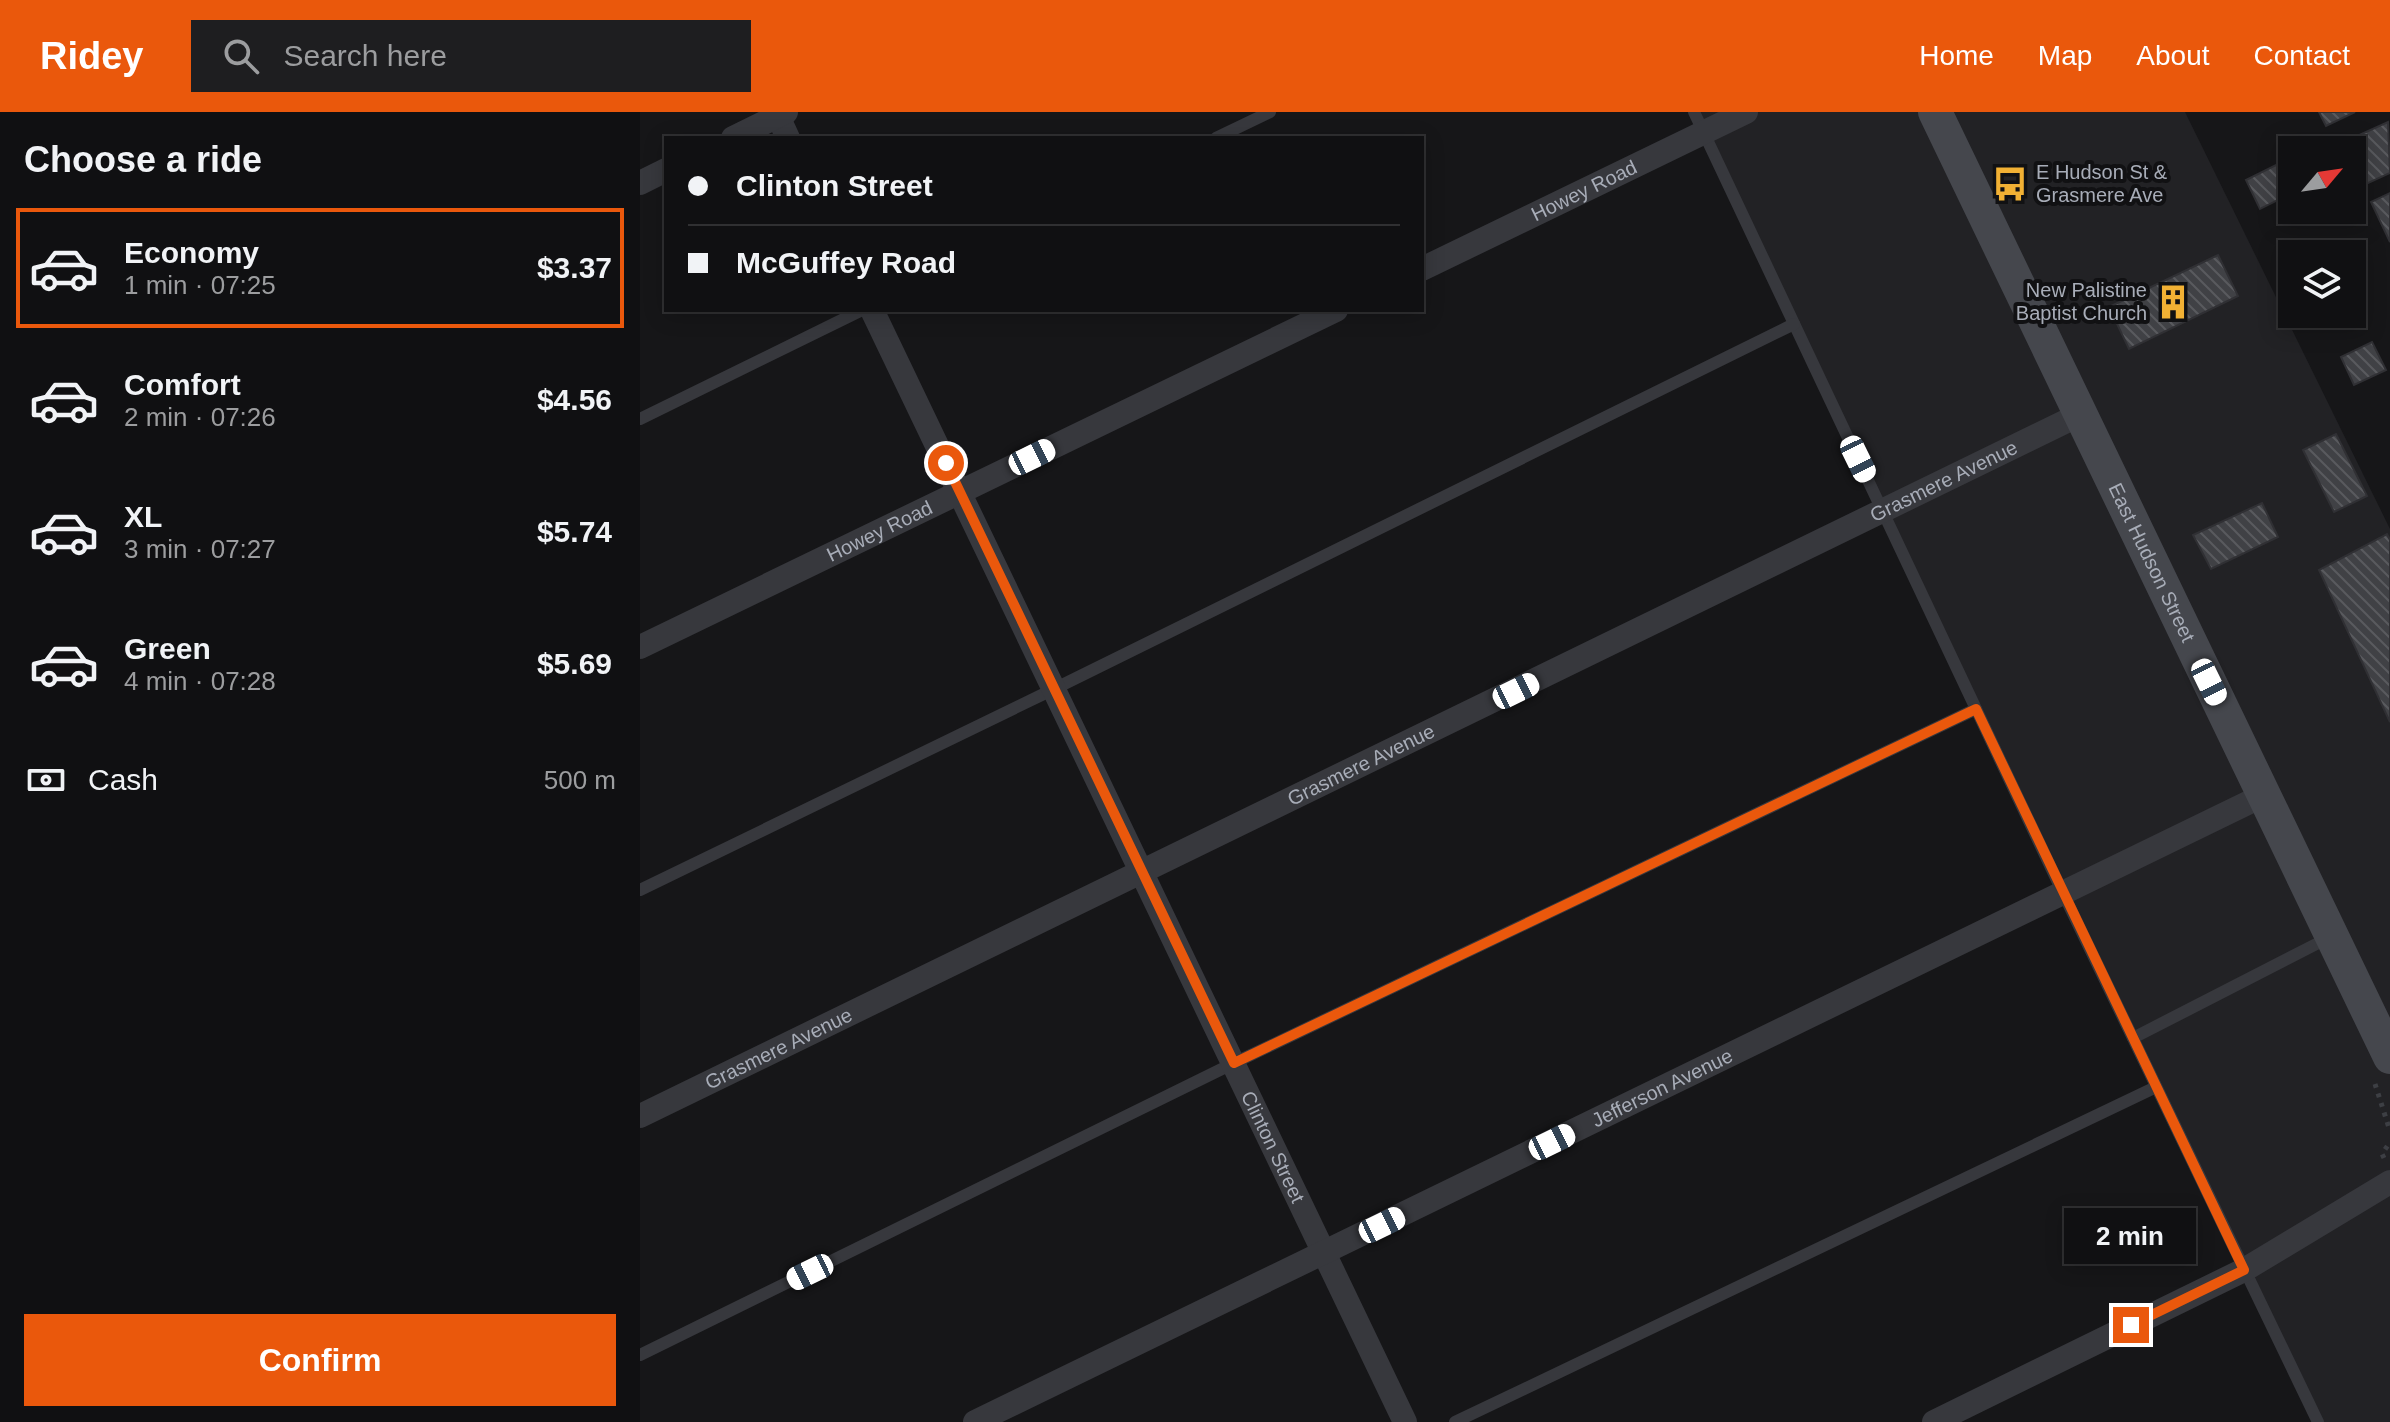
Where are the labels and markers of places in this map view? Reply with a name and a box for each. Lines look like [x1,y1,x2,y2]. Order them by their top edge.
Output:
place label: E Hudson St & Grasmere Ave [2036,161,2168,206]
bus stop icon: E Hudson St & Grasmere Ave [1991,165,2029,203]
place label: New Palistine Baptist Church [2016,279,2147,324]
building icon: New Palistine Baptist Church [2154,283,2192,321]

